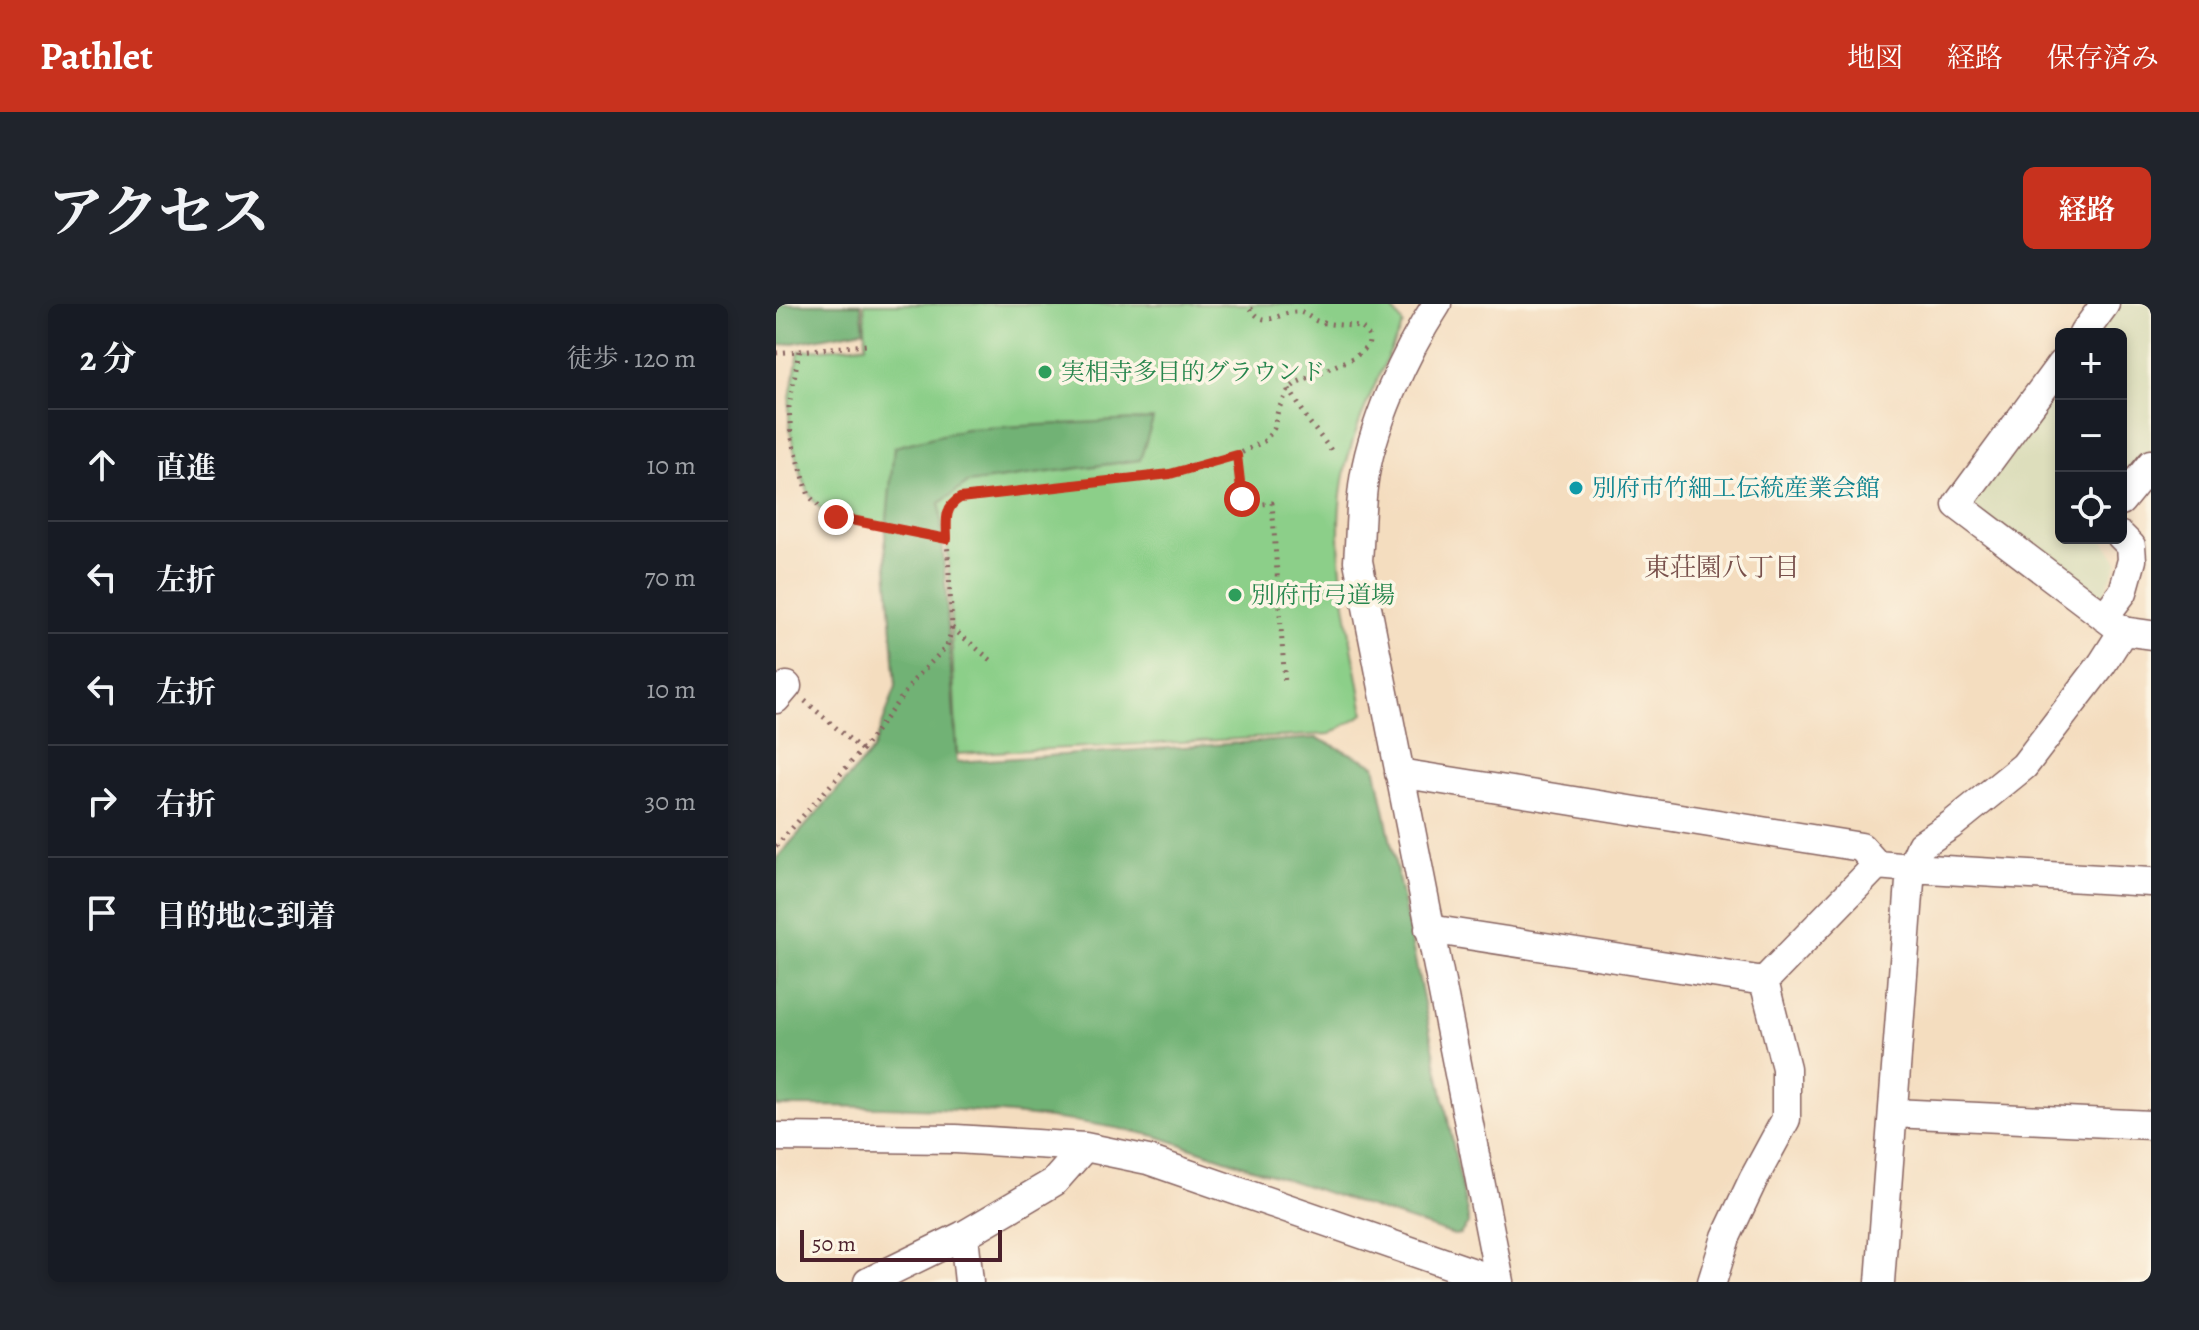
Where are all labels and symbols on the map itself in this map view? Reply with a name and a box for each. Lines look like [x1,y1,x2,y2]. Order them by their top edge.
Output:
place label: 実相寺多目的グラウンド [1061,356,1325,388]
marker: 実相寺多目的グラウンド [1036,363,1054,381]
place label: 別府市竹細工伝統産業会館 [1592,472,1880,504]
marker: 別府市竹細工伝統産業会館 [1567,479,1585,497]
route start [1224,481,1260,517]
route end [818,499,854,535]
district label: 東荘園八丁目 [1644,550,1800,585]
place label: 別府市弓道場 [1251,579,1395,611]
marker: 別府市弓道場 [1226,586,1244,604]
scale bar [800,1226,1002,1262]

